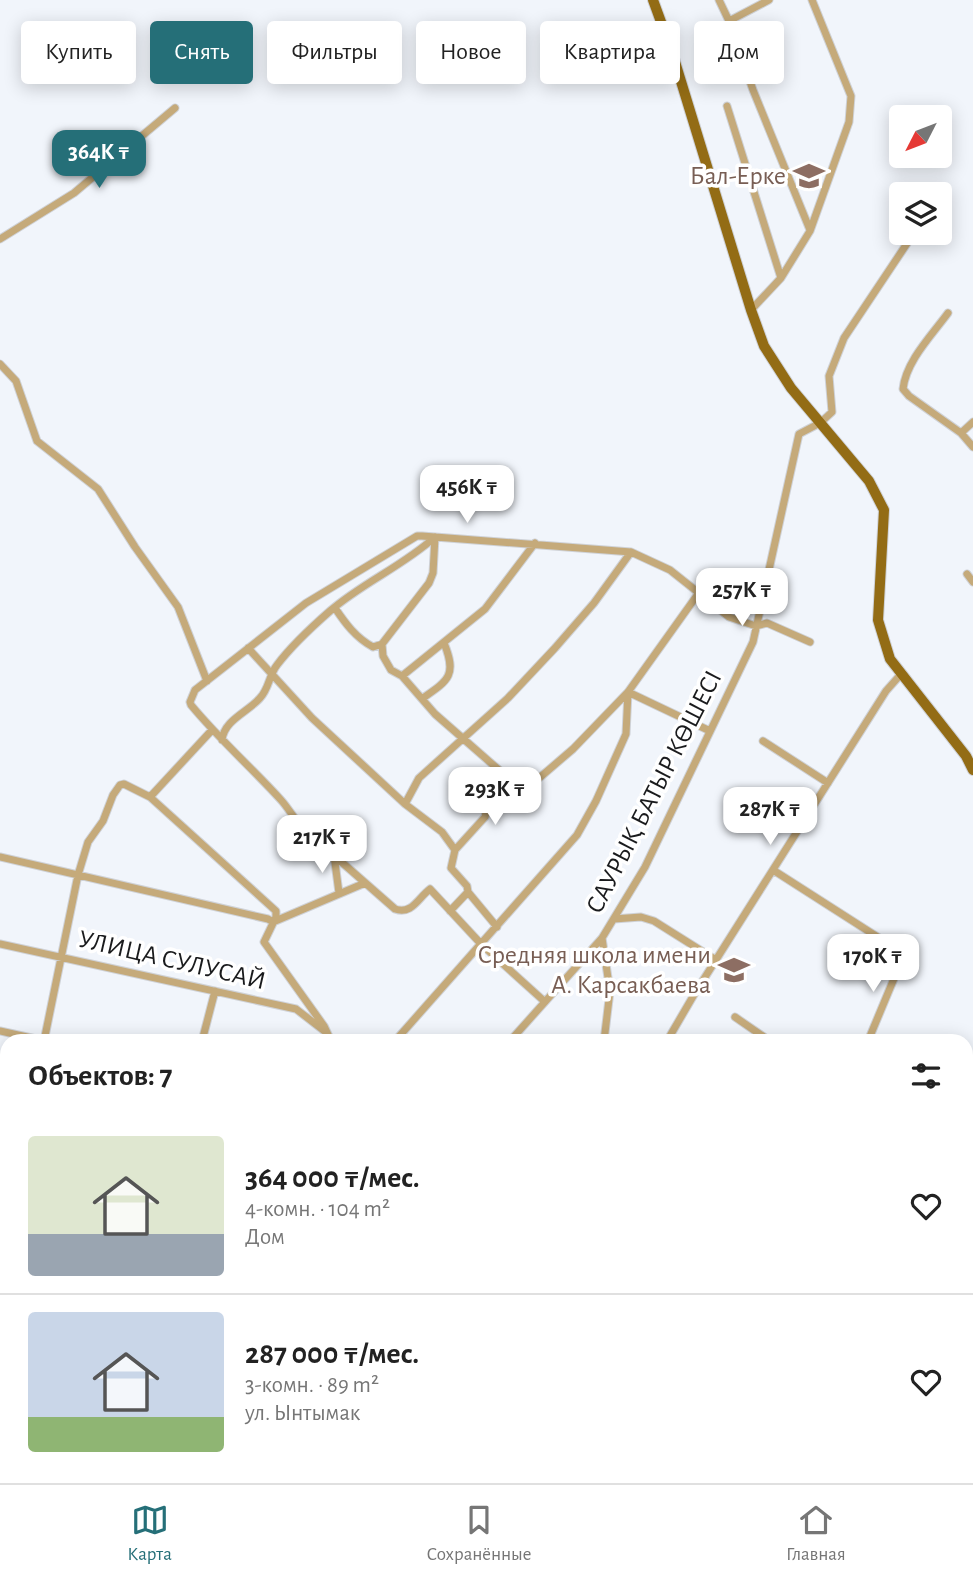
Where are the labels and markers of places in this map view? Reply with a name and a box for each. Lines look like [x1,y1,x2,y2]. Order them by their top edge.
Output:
pin: 364K ₸ [42,130,156,190]
school or university icon: Бал-Ерке [792,159,826,193]
place label: Бал-Ерке [690,163,786,189]
pin: 456K ₸ [410,466,524,525]
pin: 257K ₸ [685,568,799,628]
pin: 293K ₸ [438,768,552,827]
pin: 287K ₸ [713,788,827,847]
pin: 217K ₸ [265,816,379,875]
pin: 170K ₸ [816,934,930,994]
place label: Средняя школа имени А. Карсакбаева [478,942,711,998]
school or university icon: Средняя школа имени А. Карсакбаева [717,953,751,987]

